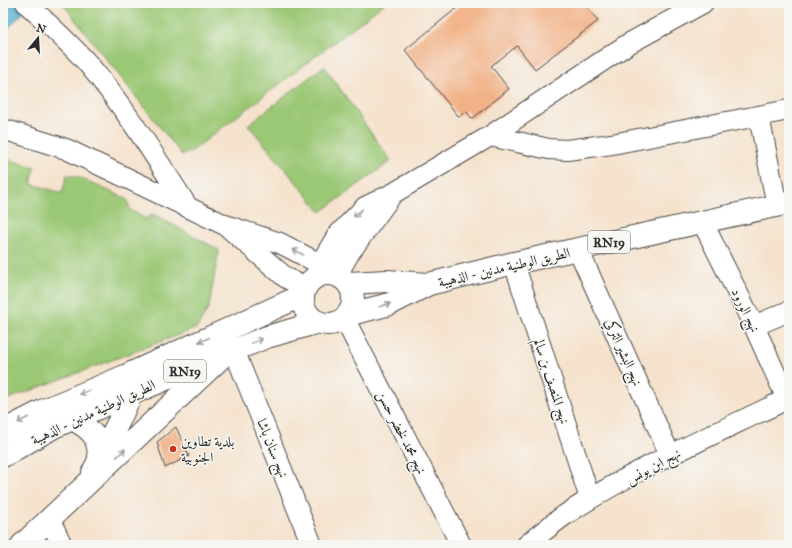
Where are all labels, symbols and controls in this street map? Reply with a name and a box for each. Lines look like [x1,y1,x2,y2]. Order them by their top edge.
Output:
north arrow [18,18,58,58]
text: N [34,21,48,37]
one-way arrow [354,208,364,217]
road number: RN19 [588,231,630,253]
street label: الطريق الوطنية مدنين - الذهيبة [437,244,572,291]
one-way arrow [292,248,304,255]
street label: نهج الورود [724,285,764,337]
one-way arrow [378,301,391,308]
street label: نهج البشير التركي [598,316,647,390]
one-way arrow [251,336,263,344]
street label: نهج المنصف بن سالم [526,336,573,427]
one-way arrow [198,337,210,344]
road number: RN19 [164,360,206,382]
street label: الطريق الوطنية مدنين - الذهيبة [29,376,158,449]
street label: نهج محمد لخضر حسن [370,388,430,479]
one-way arrow [80,389,92,397]
street label: نهج سنان باشا [249,416,292,482]
one-way arrow [18,417,30,425]
place label: بلدية تطاوين الجنوبية [181,433,235,466]
marker: بلدية تطاوين الجنوبية [168,444,178,454]
street label: نهج ابن يونس [623,445,686,492]
one-way arrow [116,448,126,458]

